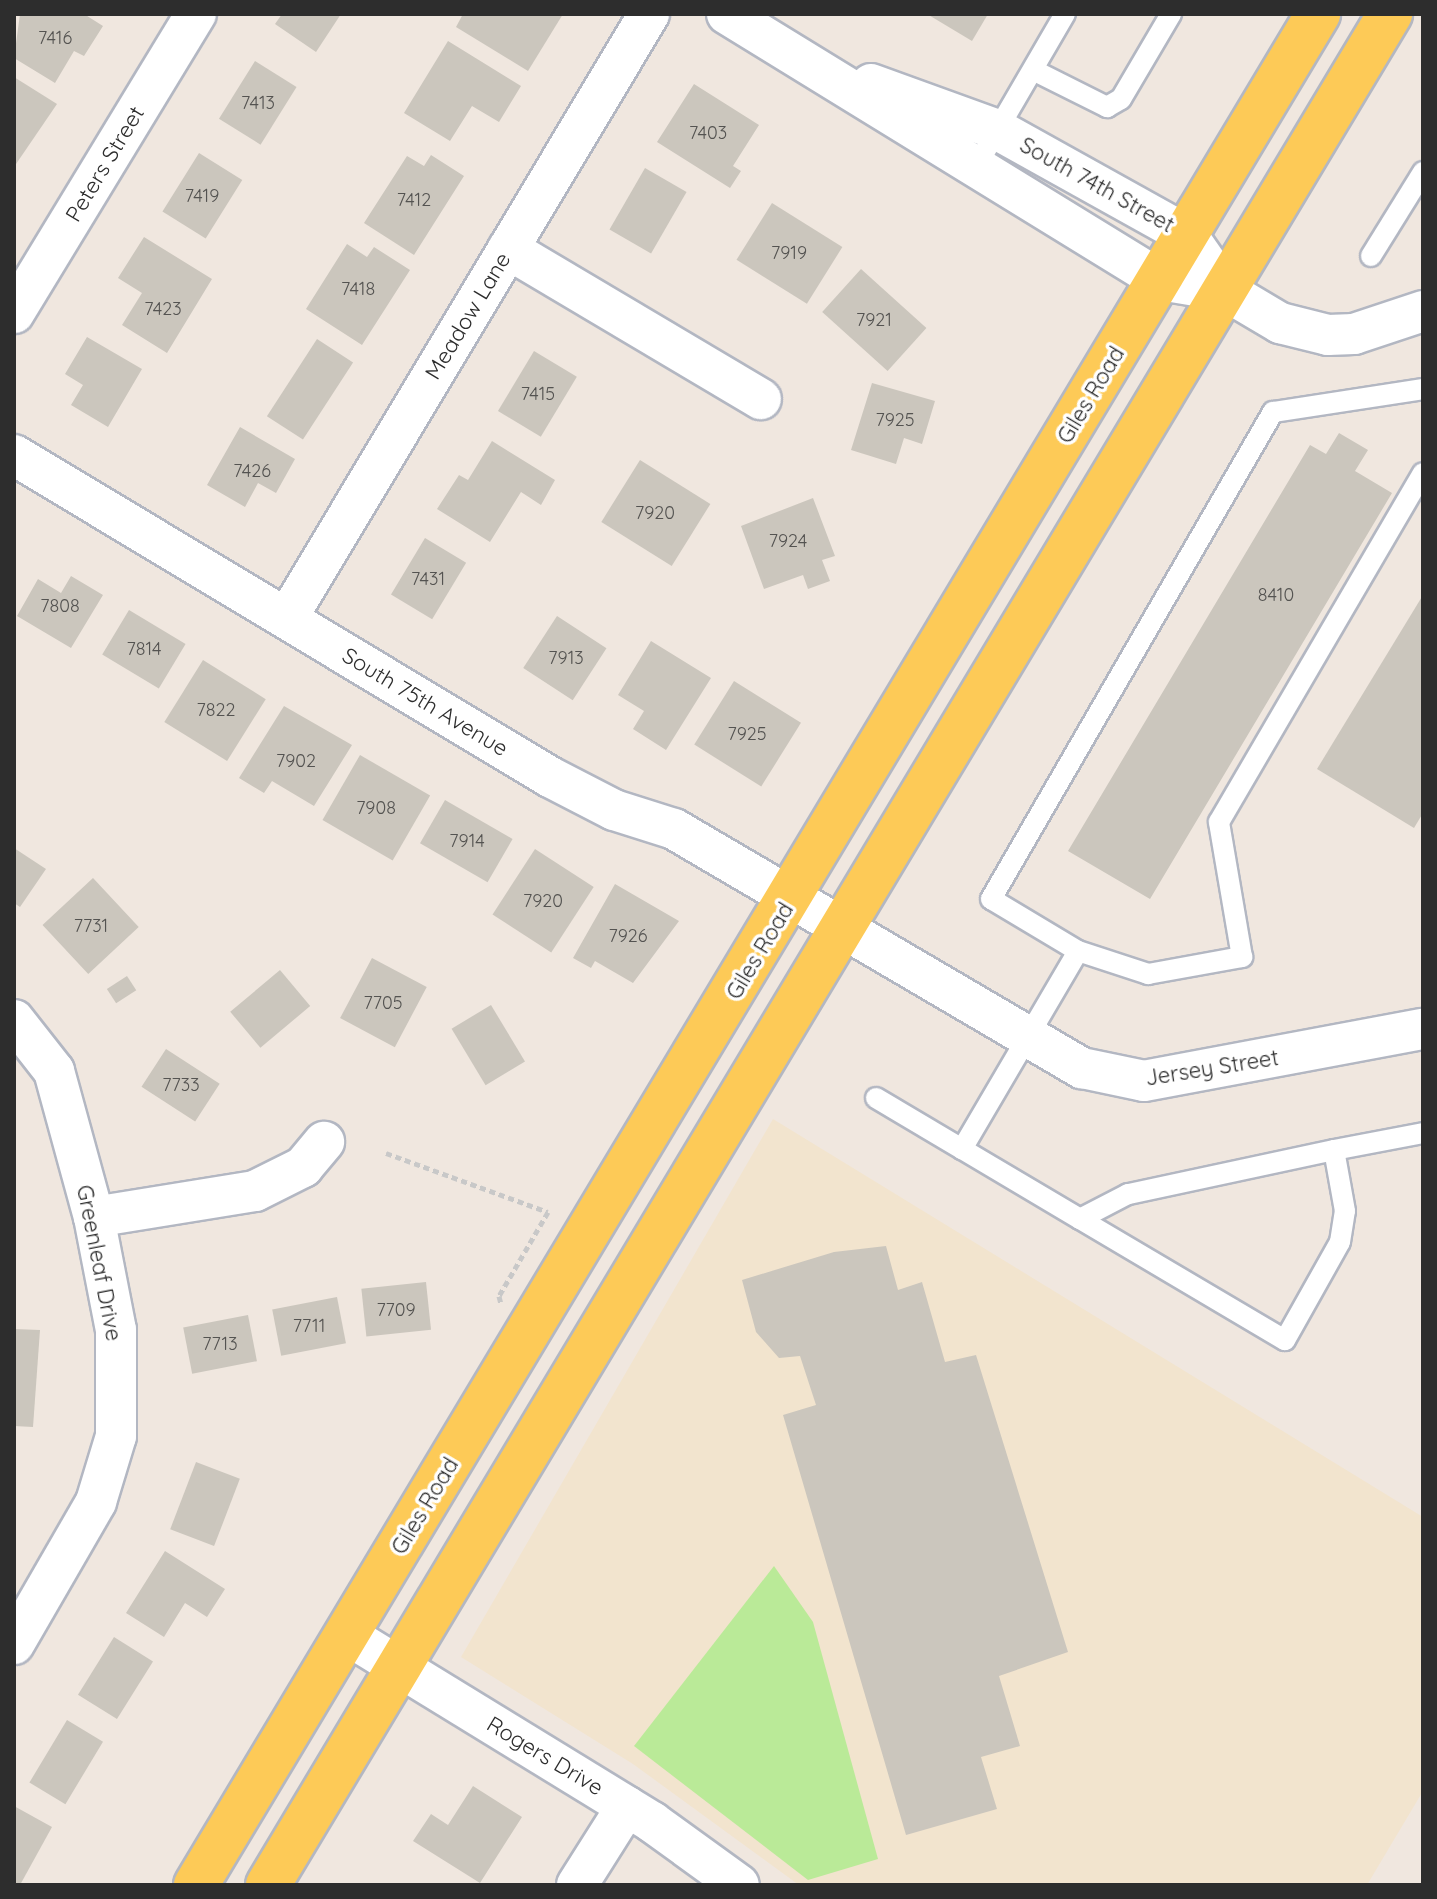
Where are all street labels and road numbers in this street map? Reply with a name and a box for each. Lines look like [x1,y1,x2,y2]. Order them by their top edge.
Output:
street label: Peters Street [60,101,150,227]
street label: South 74th Street [1015,132,1179,238]
street label: Meadow Lane [420,248,516,384]
street label: Giles Road [1052,342,1130,448]
street label: South 75th Avenue [337,642,513,762]
street label: Giles Road [721,898,799,1004]
street label: Jersey Street [1143,1044,1281,1092]
street label: Greenleaf Drive [71,1183,127,1343]
street label: Giles Road [386,1453,464,1559]
street label: Rogers Drive [482,1711,608,1801]

